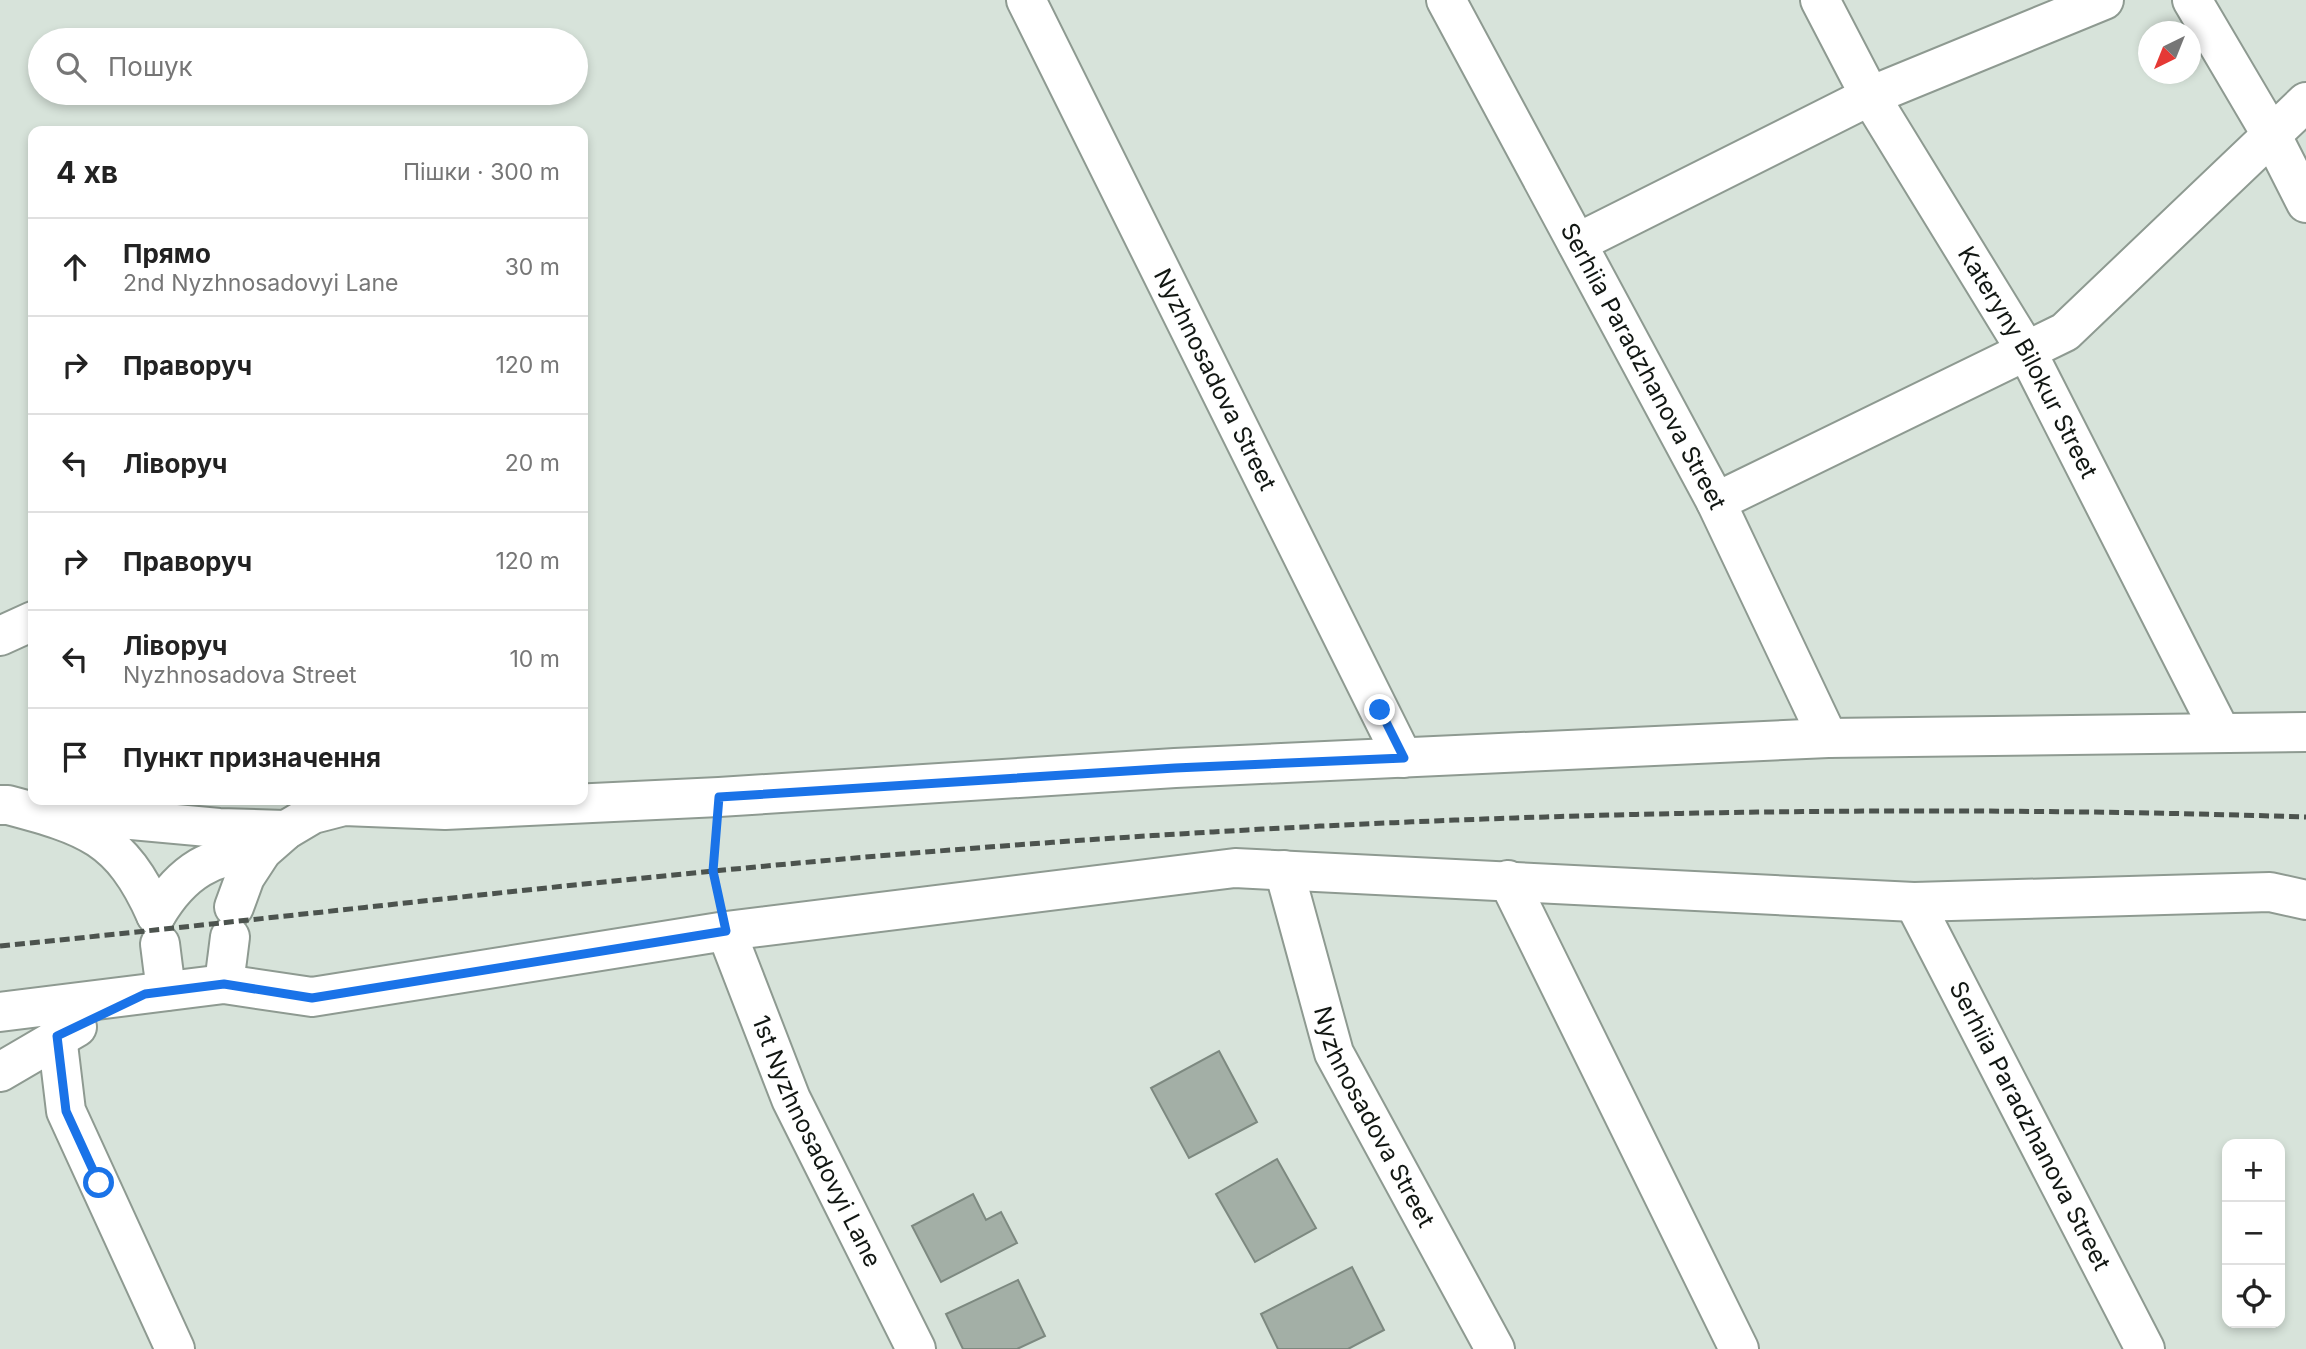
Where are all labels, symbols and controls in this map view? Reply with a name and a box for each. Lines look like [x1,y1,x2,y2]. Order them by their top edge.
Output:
north arrow [2138,21,2201,84]
search box [28,28,588,105]
icon: search [52,48,90,86]
text: Пошук [108,51,193,82]
text: 4 хв [56,154,118,190]
text: Пішки · 300 m [403,158,560,186]
street label: Serhiia Paradzhanova Street [1555,218,1732,514]
text: Прямо [123,238,211,269]
street label: Kateryny Bilokur Street [1952,241,2104,483]
icon: ahead [56,248,94,286]
text: 30 m [505,253,560,281]
street label: Nyzhnosadova Street [1148,264,1283,495]
text: 2nd Nyzhnosadovyi Lane [123,269,399,297]
icon: right [56,346,94,384]
text: Праворуч [123,350,252,381]
text: 120 m [495,351,560,379]
icon: left [56,444,94,482]
text: Ліворуч [123,448,227,479]
text: 20 m [505,449,560,477]
icon: right [56,542,94,580]
text: Праворуч [123,546,252,577]
text: 120 m [495,547,560,575]
text: Ліворуч [123,630,227,661]
icon: left [56,640,94,678]
text: 10 m [510,645,560,673]
text: Nyzhnosadova Street [123,661,357,689]
route end [1364,694,1395,725]
icon: arrive [56,738,94,776]
text: Пункт призначення [123,742,381,773]
street label: Serhiia Paradzhanova Street [1943,976,2117,1275]
street label: Nyzhnosadova Street [1308,1003,1441,1232]
street label: 1st Nyzhnosadovyi Lane [746,1011,888,1272]
map controls [2222,1139,2285,1328]
button: + [2222,1139,2285,1202]
route start [83,1167,114,1198]
button: − [2222,1202,2285,1265]
button: locate [2222,1265,2285,1328]

